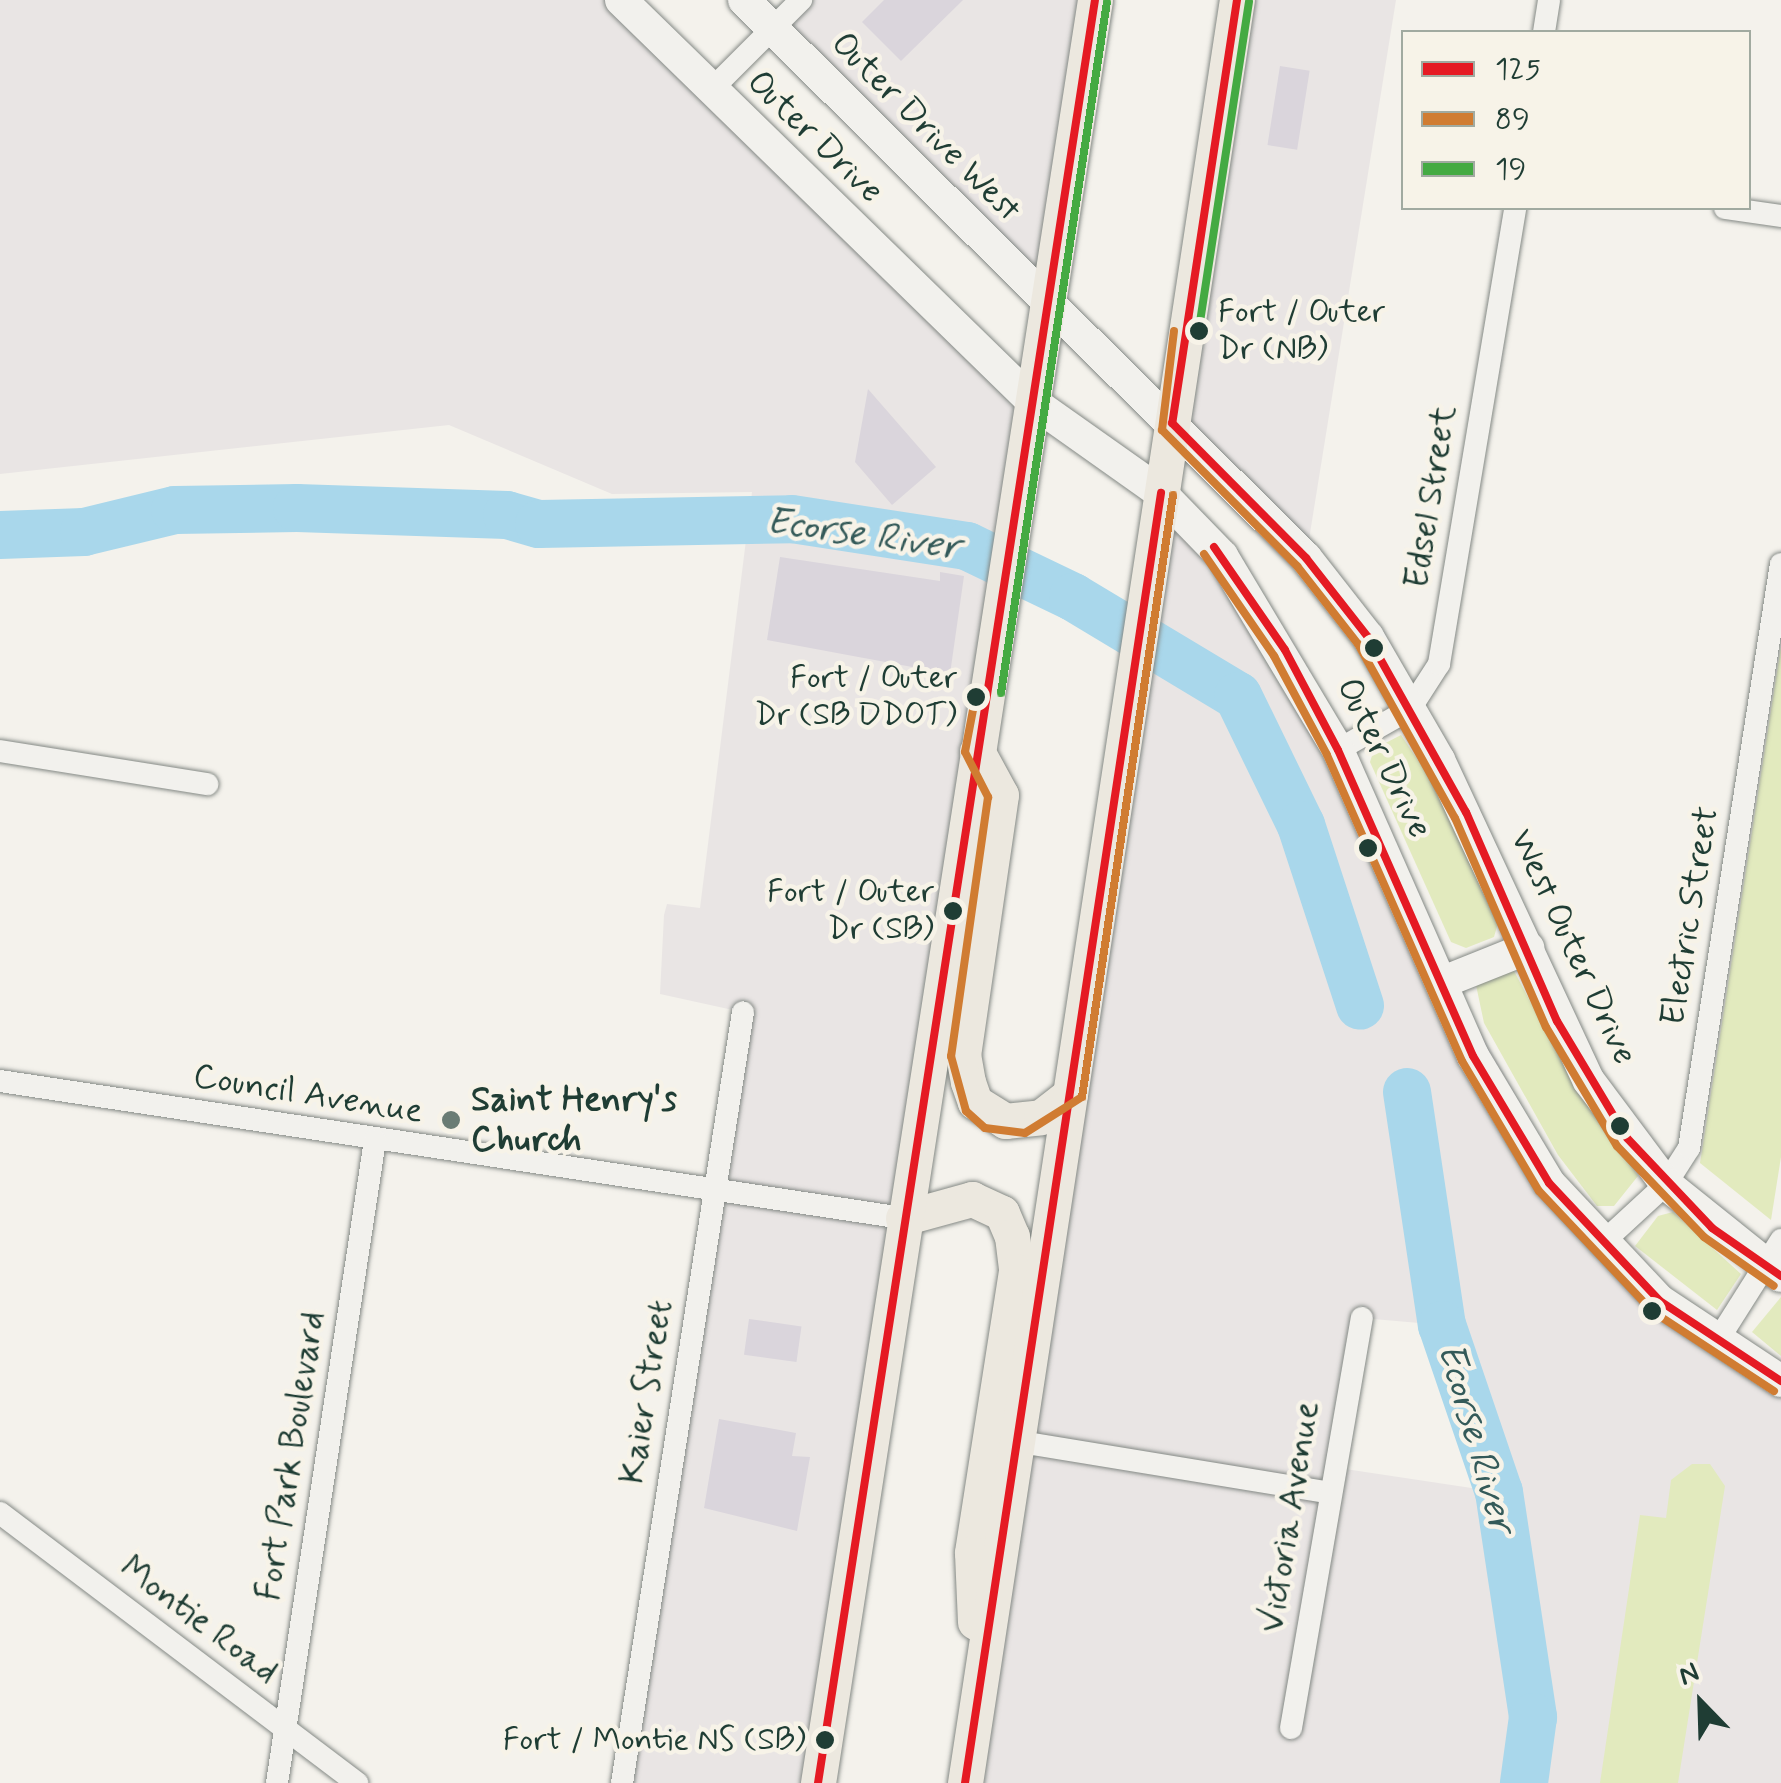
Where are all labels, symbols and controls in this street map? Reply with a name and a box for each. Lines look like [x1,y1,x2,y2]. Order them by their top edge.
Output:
street label: Outer Drive West [822,23,1030,231]
legend [1401,30,1751,210]
text: 125 [1495,50,1541,89]
street label: Outer Drive [739,63,891,211]
text: 89 [1495,100,1530,139]
text: 19 [1495,150,1526,189]
place label: Fort / Outer Dr (NB) [1218,294,1385,369]
marker: Fort / Outer Dr (NB) [1189,321,1209,341]
street label: Edsel Street [1396,403,1466,591]
water label: Ecorse River [763,499,963,571]
unlabelled marker [1364,638,1384,658]
place label: Fort / Outer Dr (SB DDOT) [760,660,957,735]
street label: Outer Drive [1328,672,1440,844]
marker: Fort / Outer Dr (SB DDOT) [966,687,986,707]
street label: Electric Street [1652,804,1728,1028]
street label: West Outer Drive [1501,824,1645,1070]
unlabelled marker [1358,838,1378,858]
place label: Fort / Outer Dr (SB) [767,874,934,949]
marker: Fort / Outer Dr (SB) [943,901,963,921]
street label: Council Avenue [195,1056,421,1132]
place label: Saint Henry's Church [471,1079,677,1161]
marker: Saint Henry's Church [440,1109,462,1131]
unlabelled marker [1610,1116,1630,1136]
street label: Kaier Street [611,1294,683,1490]
unlabelled marker [1642,1301,1662,1321]
street label: Fort Park Boulevard [247,1309,335,1603]
water label: Ecorse River [1426,1338,1524,1538]
street label: Victoria Avenue [1251,1398,1329,1636]
street label: Montie Road [113,1548,285,1692]
north arrow [1651,1653,1751,1753]
text: N [1673,1654,1705,1696]
place label: Fort / Montie NS (SB) [503,1721,806,1759]
marker: Fort / Montie NS (SB) [815,1730,835,1750]

